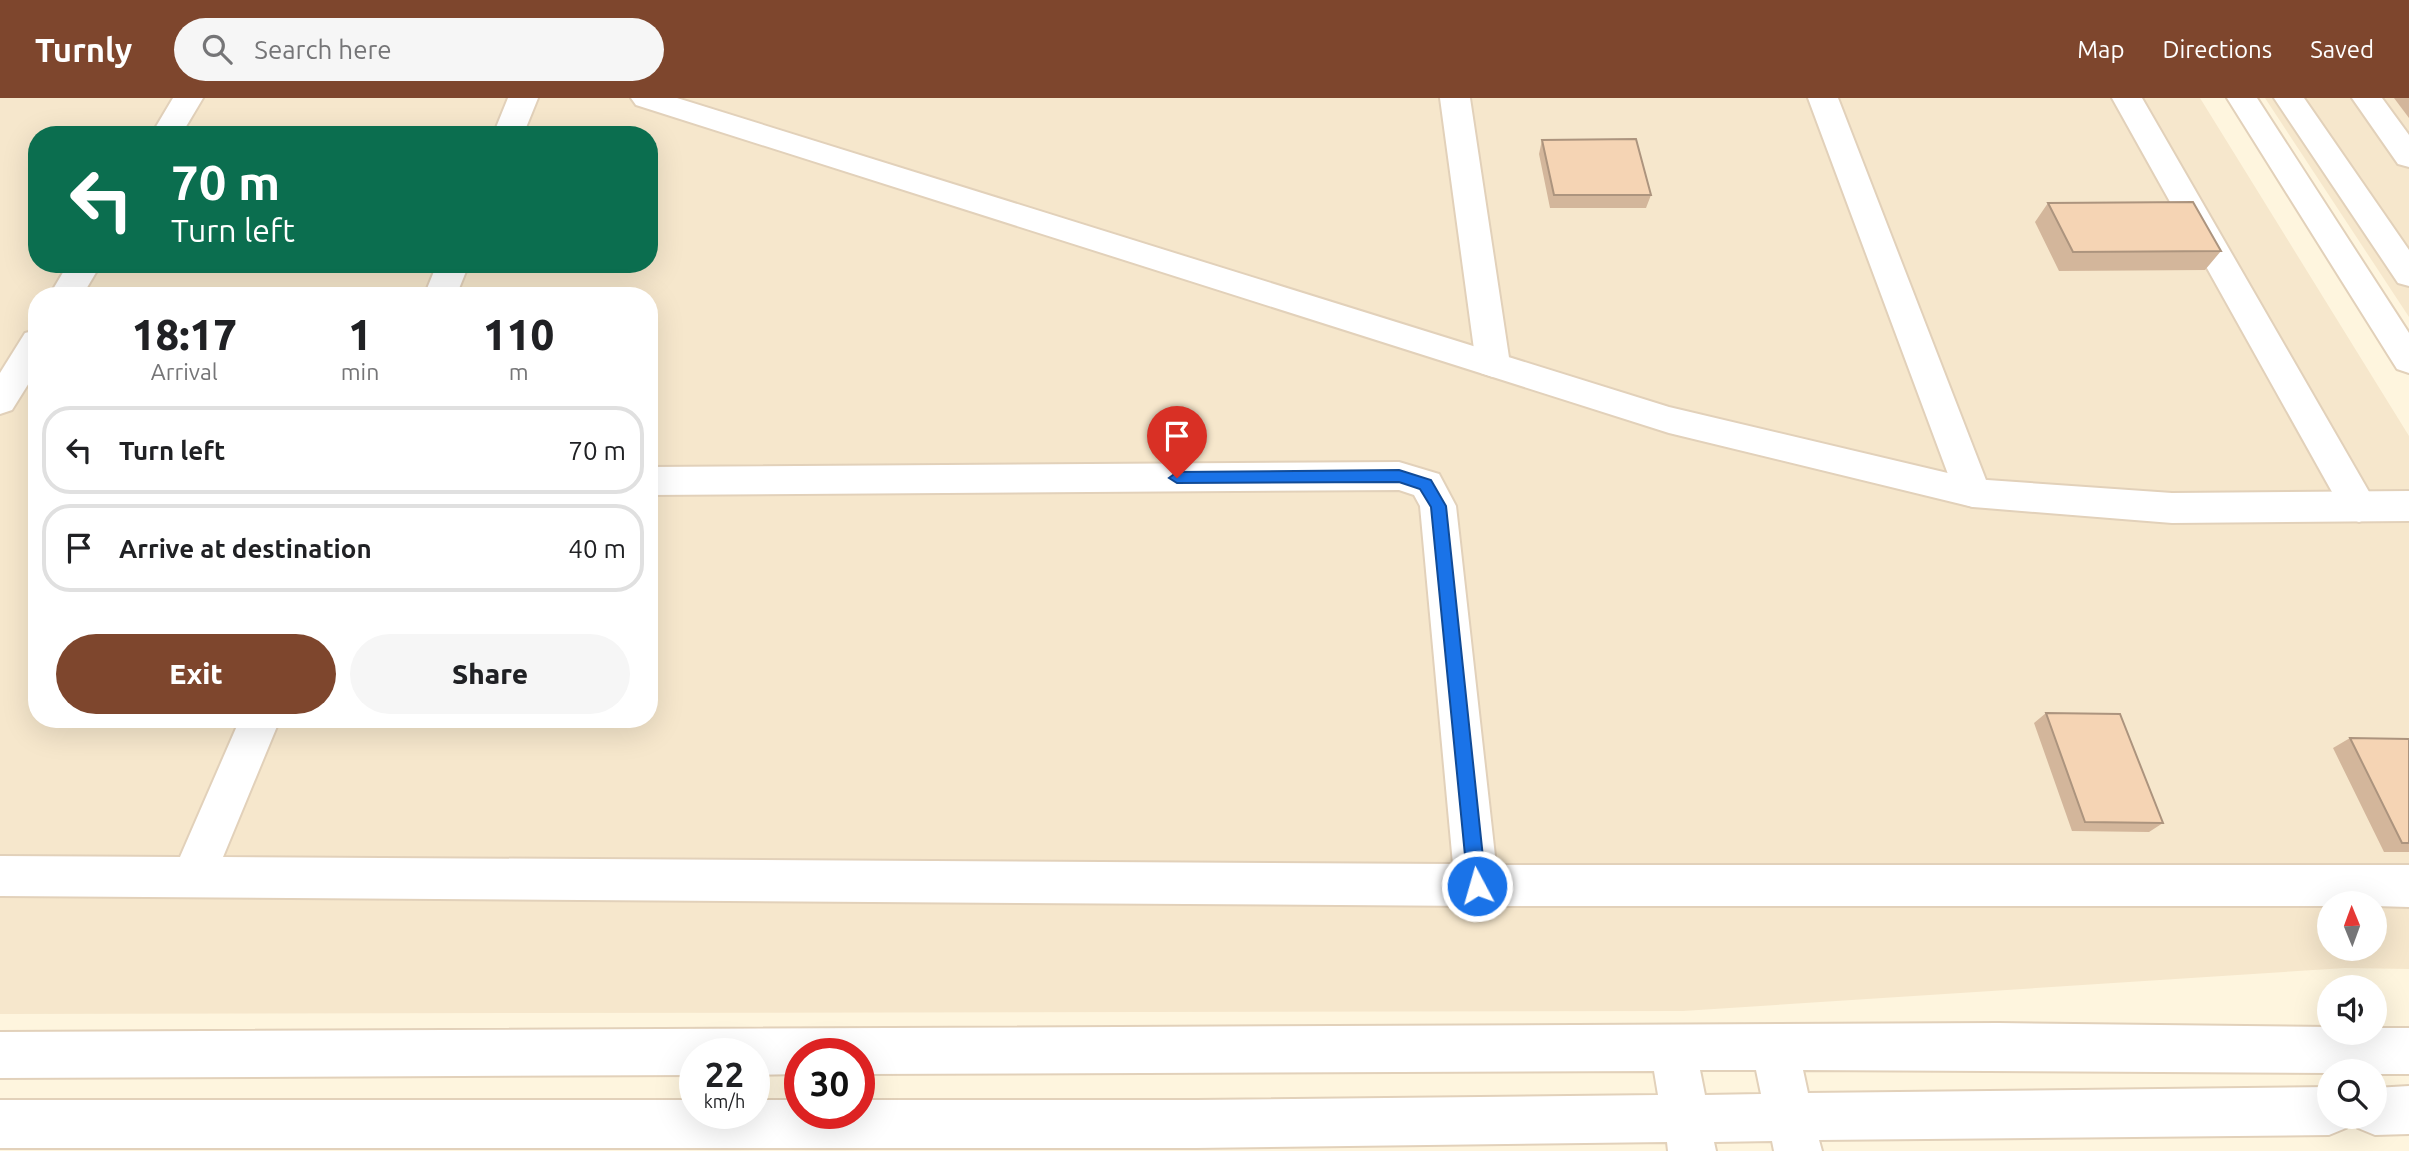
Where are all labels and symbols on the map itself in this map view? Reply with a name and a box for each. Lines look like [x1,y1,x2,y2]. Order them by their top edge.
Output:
pin [1147,406,1207,478]
position arrow [1440,849,1514,923]
north arrow [2317,891,2387,961]
speed limit sign: 30 [784,1038,875,1129]

